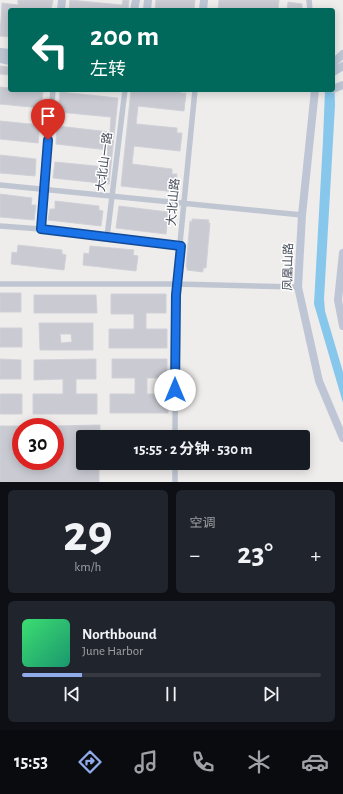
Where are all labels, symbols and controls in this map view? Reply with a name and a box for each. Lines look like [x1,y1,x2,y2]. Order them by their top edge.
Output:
text: 200 m [90,23,159,51]
icon: left [24,24,76,76]
text: 左转 [90,61,126,79]
pin [31,99,65,140]
icon: arrive [37,105,59,127]
street label: 大北山一路 [93,131,114,193]
street label: 大北山路 [164,177,181,226]
street label: 凤凰山路 [281,243,294,291]
position arrow [154,369,196,411]
speed limit sign: 30 [12,418,64,470]
text: 15:55 · 2 分钟 · 530 m [134,442,252,457]
text: 29 [63,508,113,560]
text: 空调 [190,517,216,530]
text: 23° [237,539,273,569]
text: − [190,544,200,566]
text: + [310,544,321,566]
text: km/h [74,561,101,574]
text: Northbound [82,627,157,642]
text: June Harbor [82,645,143,658]
icon: previous [61,683,83,705]
icon: pause [160,683,182,705]
icon: next [260,683,282,705]
icon: directions [76,748,104,776]
icon: music [132,748,160,776]
icon: phone [189,748,217,776]
icon: climate [245,748,273,776]
icon: car [301,748,329,776]
text: 15:53 [14,753,48,771]

